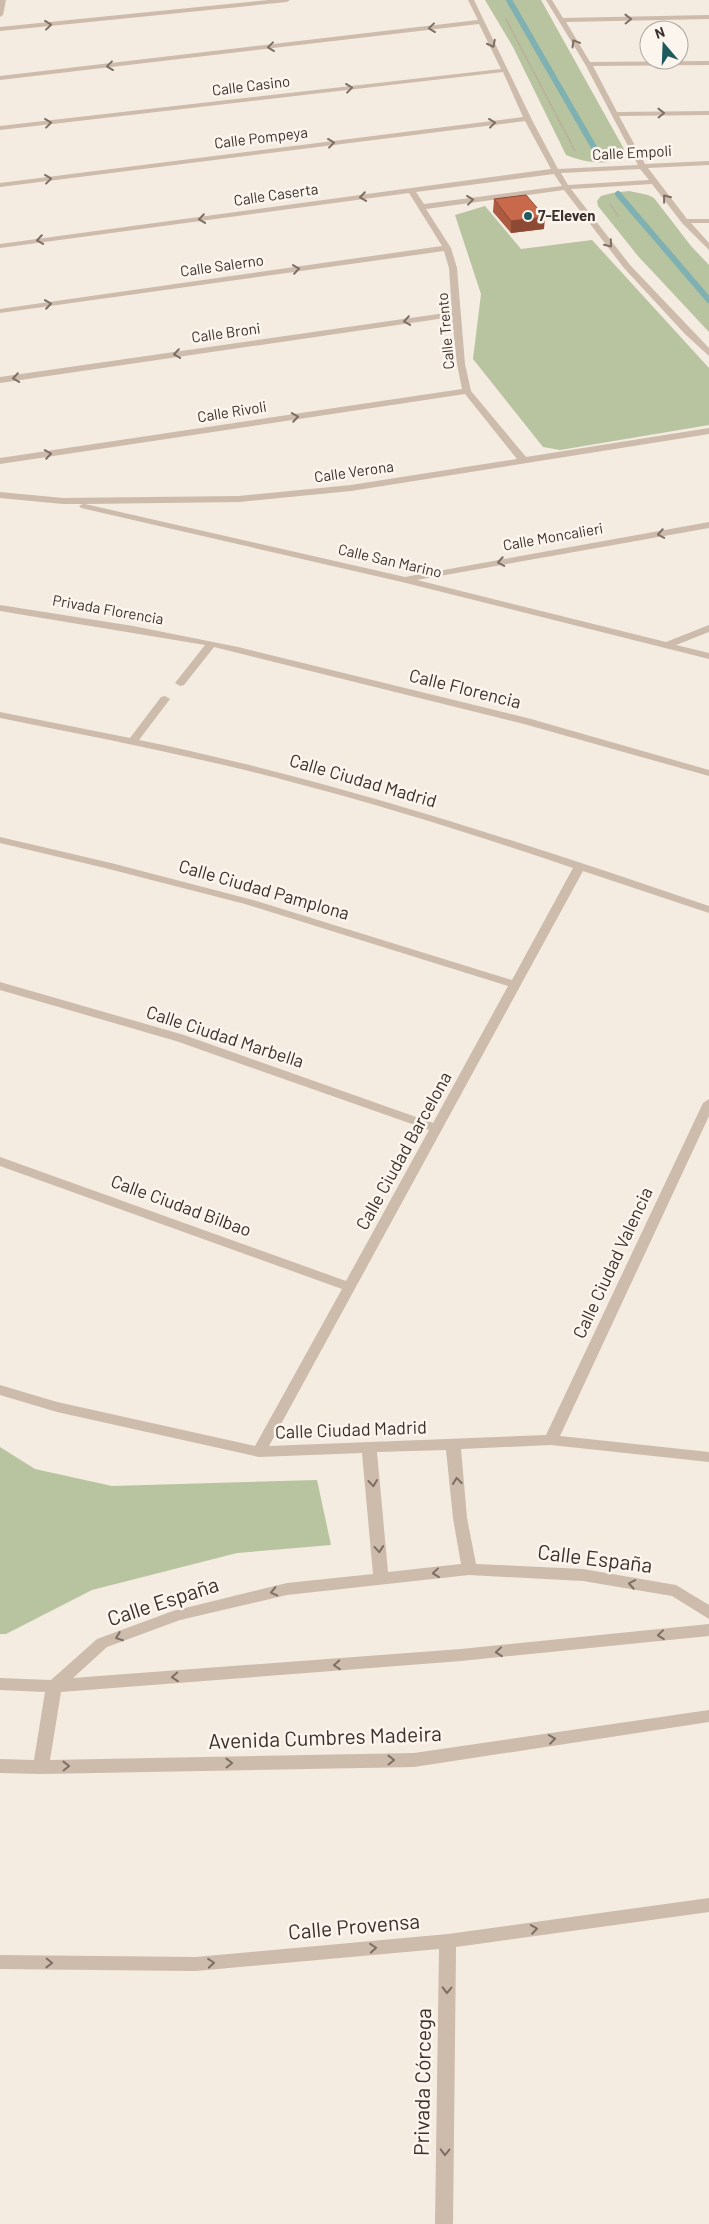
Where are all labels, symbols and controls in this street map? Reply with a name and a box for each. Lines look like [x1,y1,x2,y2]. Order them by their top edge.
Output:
one-way arrow [624,13,632,24]
one-way arrow [45,20,53,31]
north arrow [639,20,689,70]
one-way arrow [428,22,436,33]
text: N [652,23,667,42]
one-way arrow [486,39,496,48]
one-way arrow [572,39,582,48]
one-way arrow [267,41,275,52]
one-way arrow [105,60,113,71]
street label: Calle Casino [211,71,291,99]
one-way arrow [345,83,353,94]
one-way arrow [658,108,666,118]
one-way arrow [45,118,53,129]
one-way arrow [489,118,497,129]
street label: Calle Pompeya [213,122,309,152]
one-way arrow [327,138,335,149]
street label: Calle Empoli [592,141,672,163]
one-way arrow [45,174,53,185]
street label: Calle Caserta [232,179,319,209]
one-way arrow [358,191,366,202]
one-way arrow [466,195,474,206]
one-way arrow [664,195,672,204]
place label: 7-Eleven [538,206,595,224]
marker: 7-Eleven [522,210,534,222]
one-way arrow [197,213,206,223]
one-way arrow [36,234,44,245]
one-way arrow [603,238,612,247]
street label: Calle Salerno [179,250,265,280]
one-way arrow [292,264,300,275]
street label: Calle Trento [433,292,457,370]
one-way arrow [45,299,53,310]
one-way arrow [403,315,411,326]
street label: Calle Broni [190,318,261,346]
one-way arrow [173,349,182,359]
one-way arrow [12,372,21,382]
street label: Calle Rivoli [196,397,268,425]
one-way arrow [291,412,300,422]
one-way arrow [45,449,53,460]
street label: Calle Verona [313,457,395,485]
street label: Calle Moncalieri [501,518,604,554]
one-way arrow [657,528,665,538]
street label: Calle San Marino [337,539,444,581]
one-way arrow [497,556,505,566]
street label: Privada Florencia [51,590,165,628]
street label: Calle Florencia [407,664,523,713]
street label: Calle Ciudad Madrid [287,749,439,812]
street label: Calle Ciudad Pamplona [176,854,352,924]
street label: Calle Ciudad Marbella [144,1000,307,1072]
street label: Calle Ciudad Barcelona [350,1067,456,1234]
street label: Calle Ciudad Bilbao [108,1169,255,1241]
street label: Calle Ciudad Valencia [567,1183,657,1342]
street label: Calle Ciudad Madrid [275,1415,427,1443]
one-way arrow [451,1477,462,1485]
one-way arrow [367,1480,378,1488]
street label: Calle España [536,1538,654,1577]
one-way arrow [373,1545,384,1553]
one-way arrow [431,1567,439,1578]
street label: Calle España [104,1571,221,1630]
one-way arrow [628,1579,637,1589]
one-way arrow [270,1586,279,1597]
one-way arrow [656,1629,664,1640]
one-way arrow [115,1631,124,1641]
one-way arrow [495,1646,503,1657]
one-way arrow [333,1659,341,1670]
one-way arrow [171,1671,179,1682]
street label: Avenida Cumbres Madeira [208,1720,442,1753]
one-way arrow [548,1734,556,1745]
one-way arrow [388,1755,395,1765]
one-way arrow [225,1758,233,1768]
one-way arrow [62,1761,70,1772]
street label: Calle Provensa [287,1907,421,1944]
one-way arrow [531,1924,539,1935]
one-way arrow [369,1943,377,1954]
one-way arrow [45,1958,53,1968]
one-way arrow [207,1958,215,1969]
one-way arrow [442,1986,453,1994]
street label: Privada Córcega [408,2008,435,2156]
one-way arrow [440,2148,450,2156]

